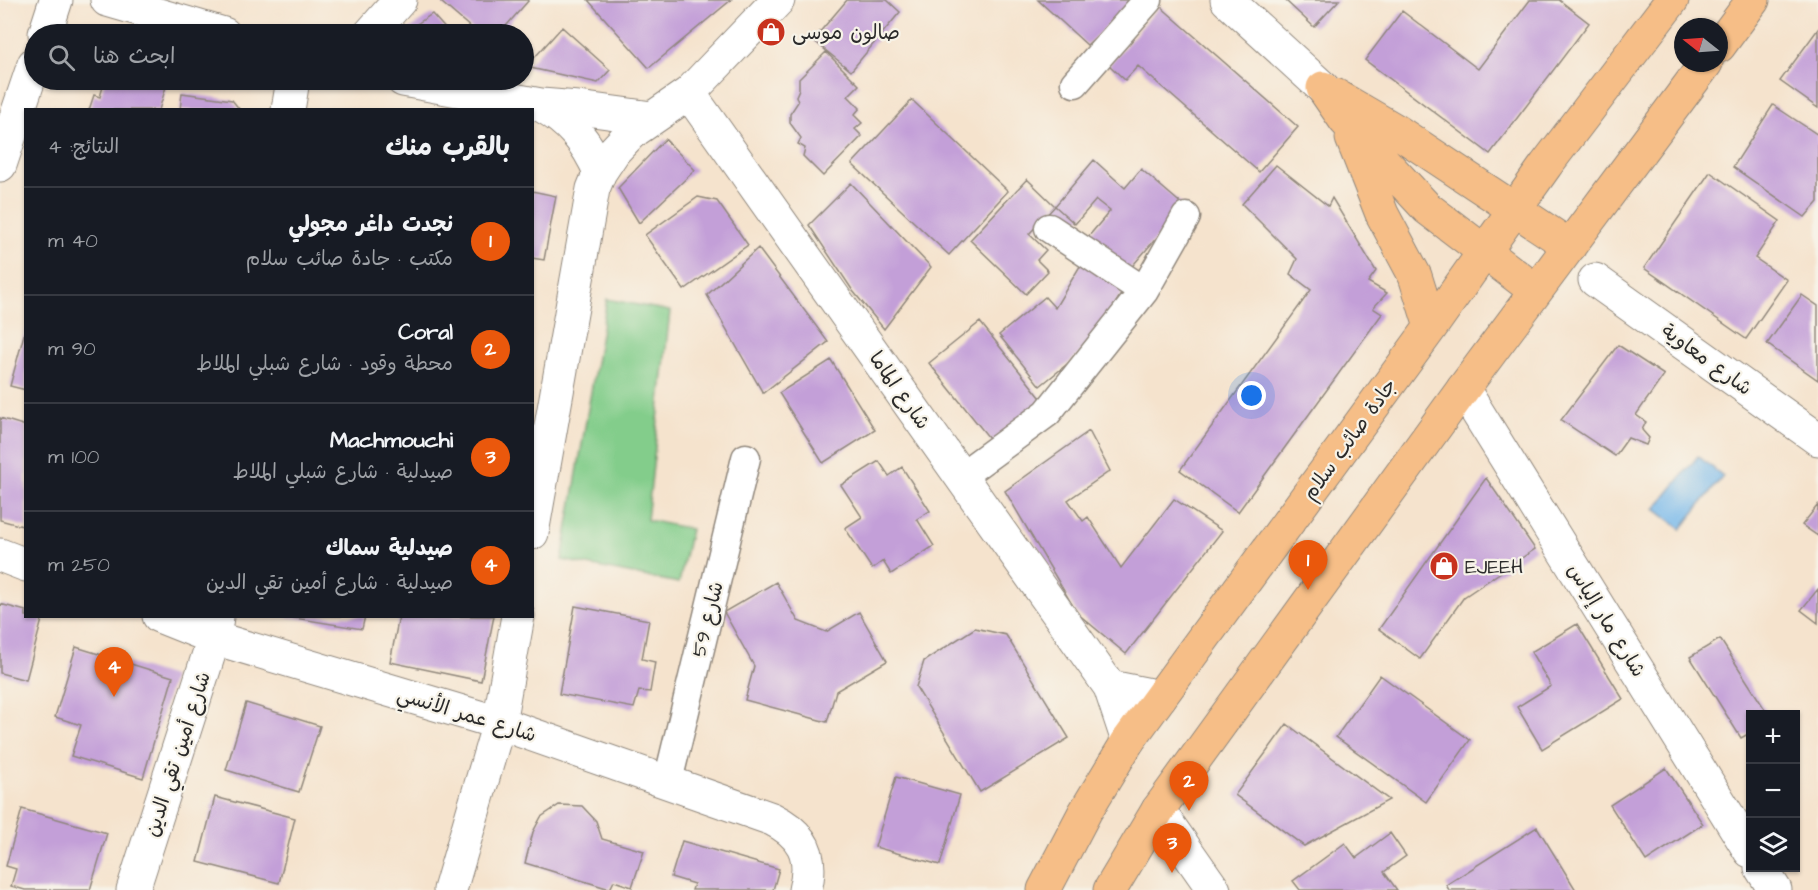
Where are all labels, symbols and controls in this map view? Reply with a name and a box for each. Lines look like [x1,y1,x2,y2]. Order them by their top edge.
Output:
shop icon: صالون موسى [755,16,787,48]
north arrow [1674,18,1728,72]
place label: صالون موسى [792,19,900,47]
search box [24,24,534,90]
icon: search [45,41,78,74]
text: ابحث هنا [93,41,175,72]
text: بالقرب منك [386,129,510,165]
text: النتائج: 4 [48,133,119,161]
text: نجدت داغر مجولي [289,209,453,240]
text: 40 m [48,227,98,255]
text: 1 [489,227,492,255]
text: مكتب · جادة صائب سلام [246,245,453,273]
text: Coral [398,317,453,348]
street label: شارع معاوية [1655,317,1758,402]
text: 90 m [48,335,96,363]
text: 2 [485,335,496,363]
street label: شارع الماما [862,346,936,435]
text: محطة وقود · شارع شبلي الملاط [196,350,453,378]
street label: جادة صائب سلام [1296,373,1404,506]
your location [1237,381,1266,410]
text: Machmouchi [330,425,453,456]
text: 100 m [48,443,99,471]
text: 3 [485,443,496,471]
text: صيدلية · شارع شبلي الملاط [233,458,453,486]
text: صيدلية سماك [326,533,453,564]
pin: 1 [1288,540,1328,590]
shop icon: EJEEH [1428,550,1460,582]
text: 250 m [48,551,110,579]
text: 4 [484,551,497,579]
place label: EJEEH [1465,553,1523,581]
street label: شارع مار إلياس [1560,558,1652,683]
text: صيدلية · شارع أمين تقي الدين [206,569,453,597]
street label: شارع 59 [685,579,731,660]
pin: 4 [94,648,134,697]
street label: شارع أمين تقي الدين [138,668,221,841]
street label: شارع عمر الأنسي [393,681,540,752]
map controls [1746,710,1800,872]
button: + [1746,710,1800,764]
pin: 2 [1170,762,1208,811]
button: − [1746,764,1800,818]
button: layers [1746,818,1800,872]
pin: 3 [1152,824,1192,873]

